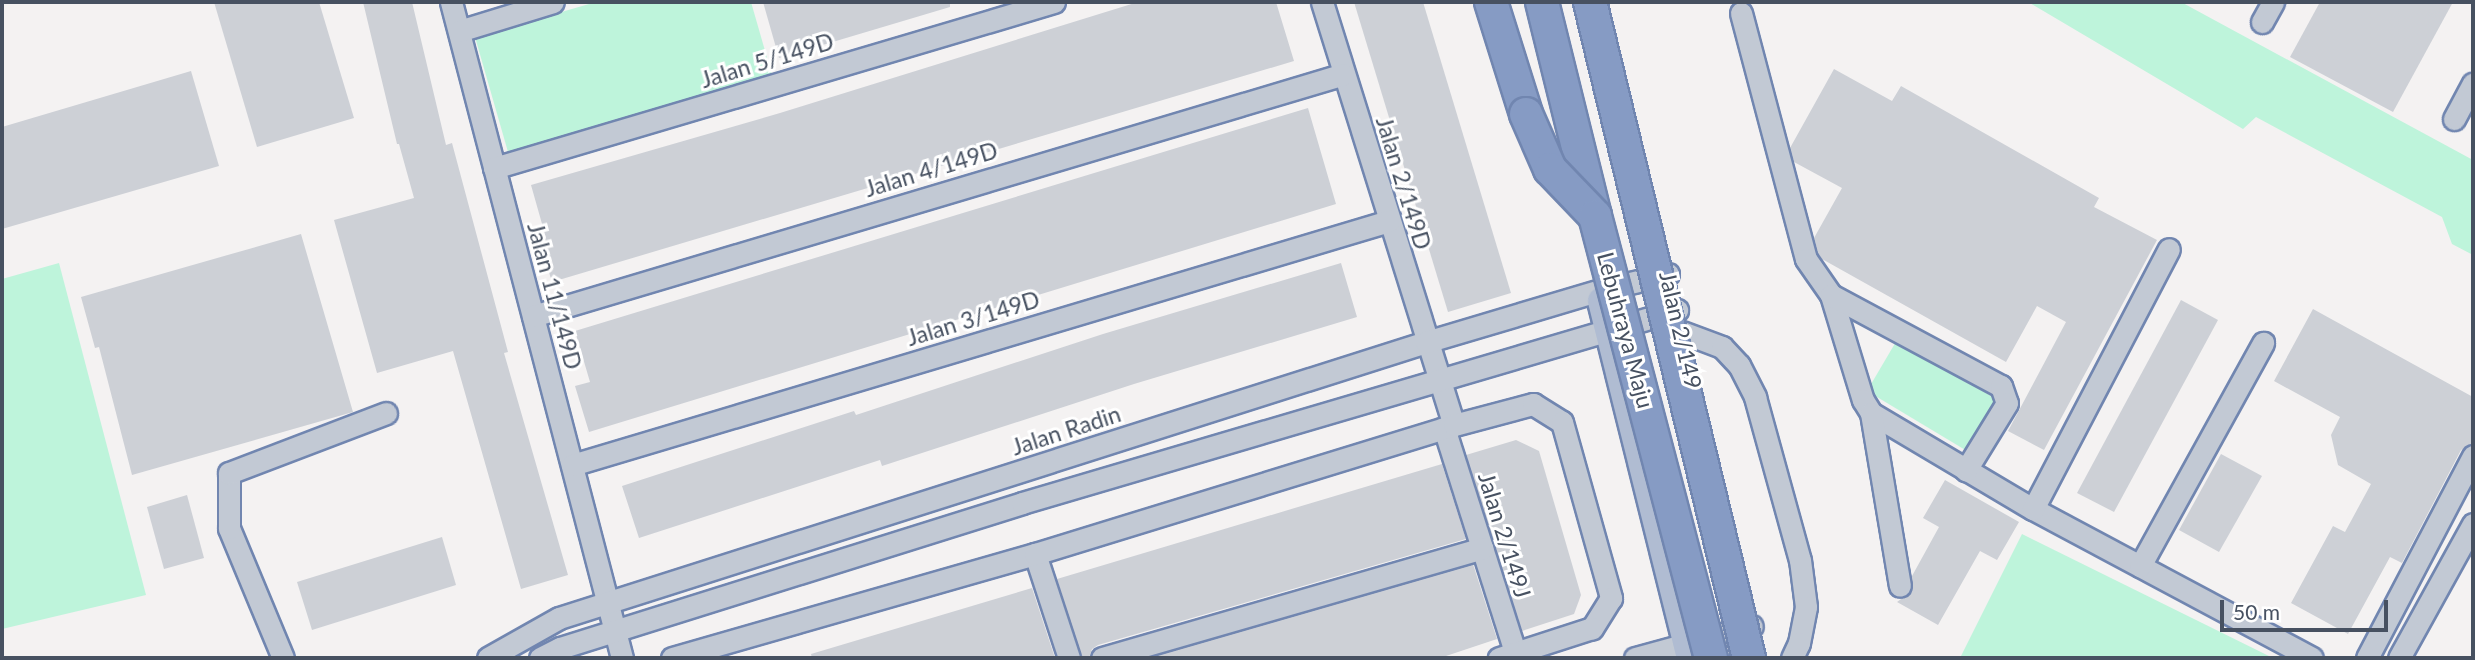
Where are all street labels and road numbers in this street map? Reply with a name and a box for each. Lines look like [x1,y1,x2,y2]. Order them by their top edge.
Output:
street label: Jalan 5/149D [697,27,837,93]
street label: Jalan 2/149D [1371,113,1437,253]
street label: Jalan 4/149D [861,136,1001,202]
street label: Jalan 11/149D [522,220,588,372]
street label: Lebuhraya Maju [1592,249,1660,411]
street label: Jalan 2/149 [1654,268,1708,392]
street label: Jalan 3/149D [903,285,1043,351]
street label: Jalan Radin [1008,399,1124,461]
street label: Jalan 2/149J [1473,469,1537,601]

